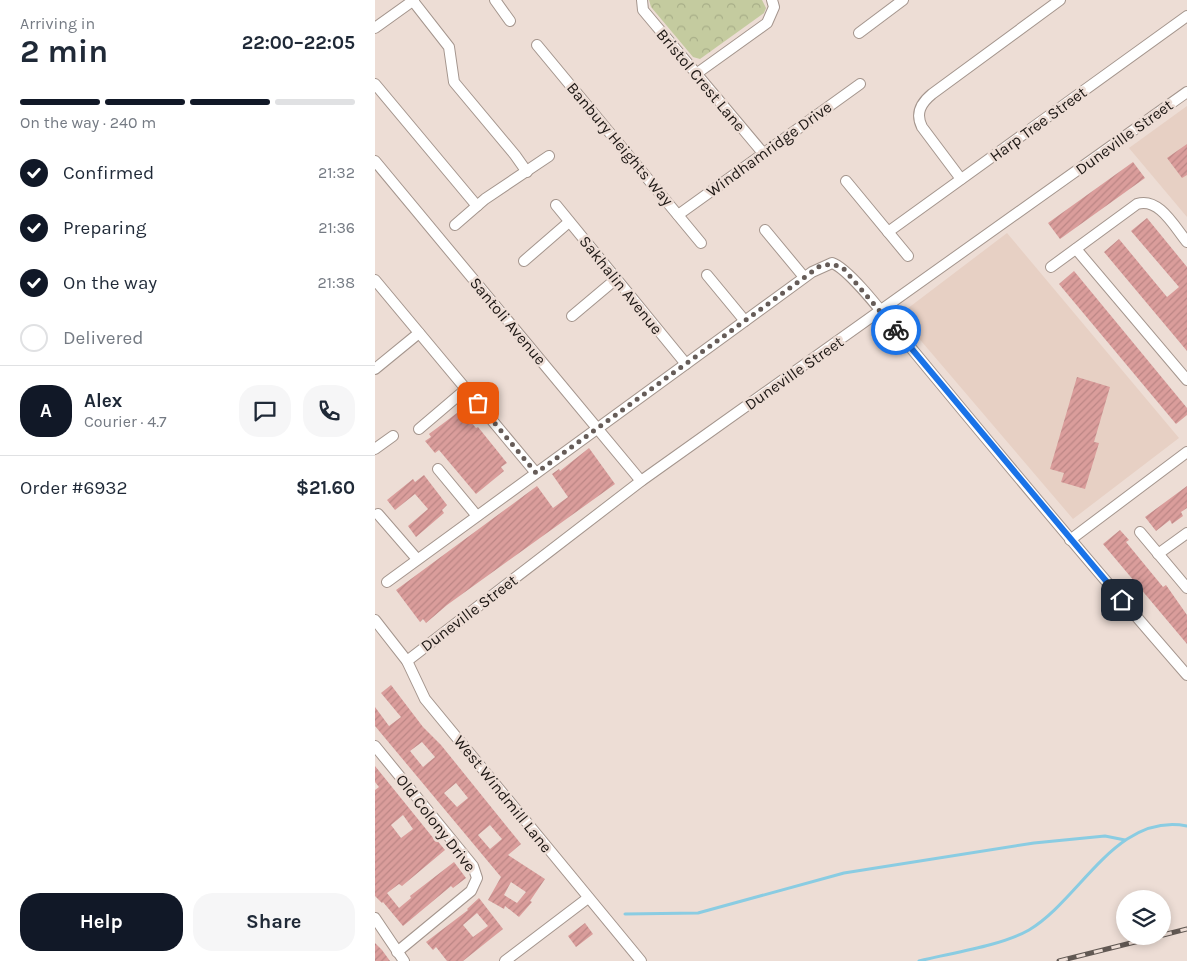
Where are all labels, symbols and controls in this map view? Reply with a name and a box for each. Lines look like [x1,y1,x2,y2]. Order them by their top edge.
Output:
text: Arriving in [20,14,95,33]
street label: Bristol Crest Lane [653,25,749,135]
text: 22:00–22:05 [242,32,355,54]
text: 2 min [20,33,108,70]
street label: Banbury Heights Way [563,78,678,210]
street label: Harp Tree Street [986,82,1090,166]
street label: Duneville Street [1072,95,1176,179]
street label: Windhamridge Drive [703,97,835,201]
text: On the way · 240 m [20,113,156,132]
icon: check [20,159,48,187]
text: Confirmed [63,162,154,184]
text: 21:32 [318,163,355,182]
icon: check [20,214,48,242]
text: Preparing [63,217,146,239]
text: 21:36 [318,218,355,237]
street label: Sakhalin Avenue [575,232,667,338]
icon: check [20,269,48,297]
text: On the way [63,272,157,294]
text: 21:38 [317,273,355,292]
street label: Santoli Avenue [466,273,550,369]
courier [871,305,921,355]
icon: bike [882,316,910,344]
text: Delivered [63,327,143,349]
street label: Duneville Street [741,332,847,414]
pin [457,382,499,424]
button: chat [239,385,291,437]
button: phone [303,385,355,437]
icon: bag [464,389,492,417]
text: Alex [84,390,122,412]
text: A [40,400,52,422]
text: Courier · 4.7 [84,412,167,431]
text: Order #6932 [20,477,128,499]
text: $21.60 [296,477,355,499]
street label: Duneville Street [417,571,521,655]
pin [1101,579,1143,621]
icon: home [1108,586,1136,614]
street label: West Windmill Lane [450,732,556,856]
street label: Old Colony Drive [392,771,480,875]
map controls [1116,890,1171,945]
button: layers [1116,890,1171,945]
button: Help [20,893,183,951]
button: Share [193,893,355,951]

